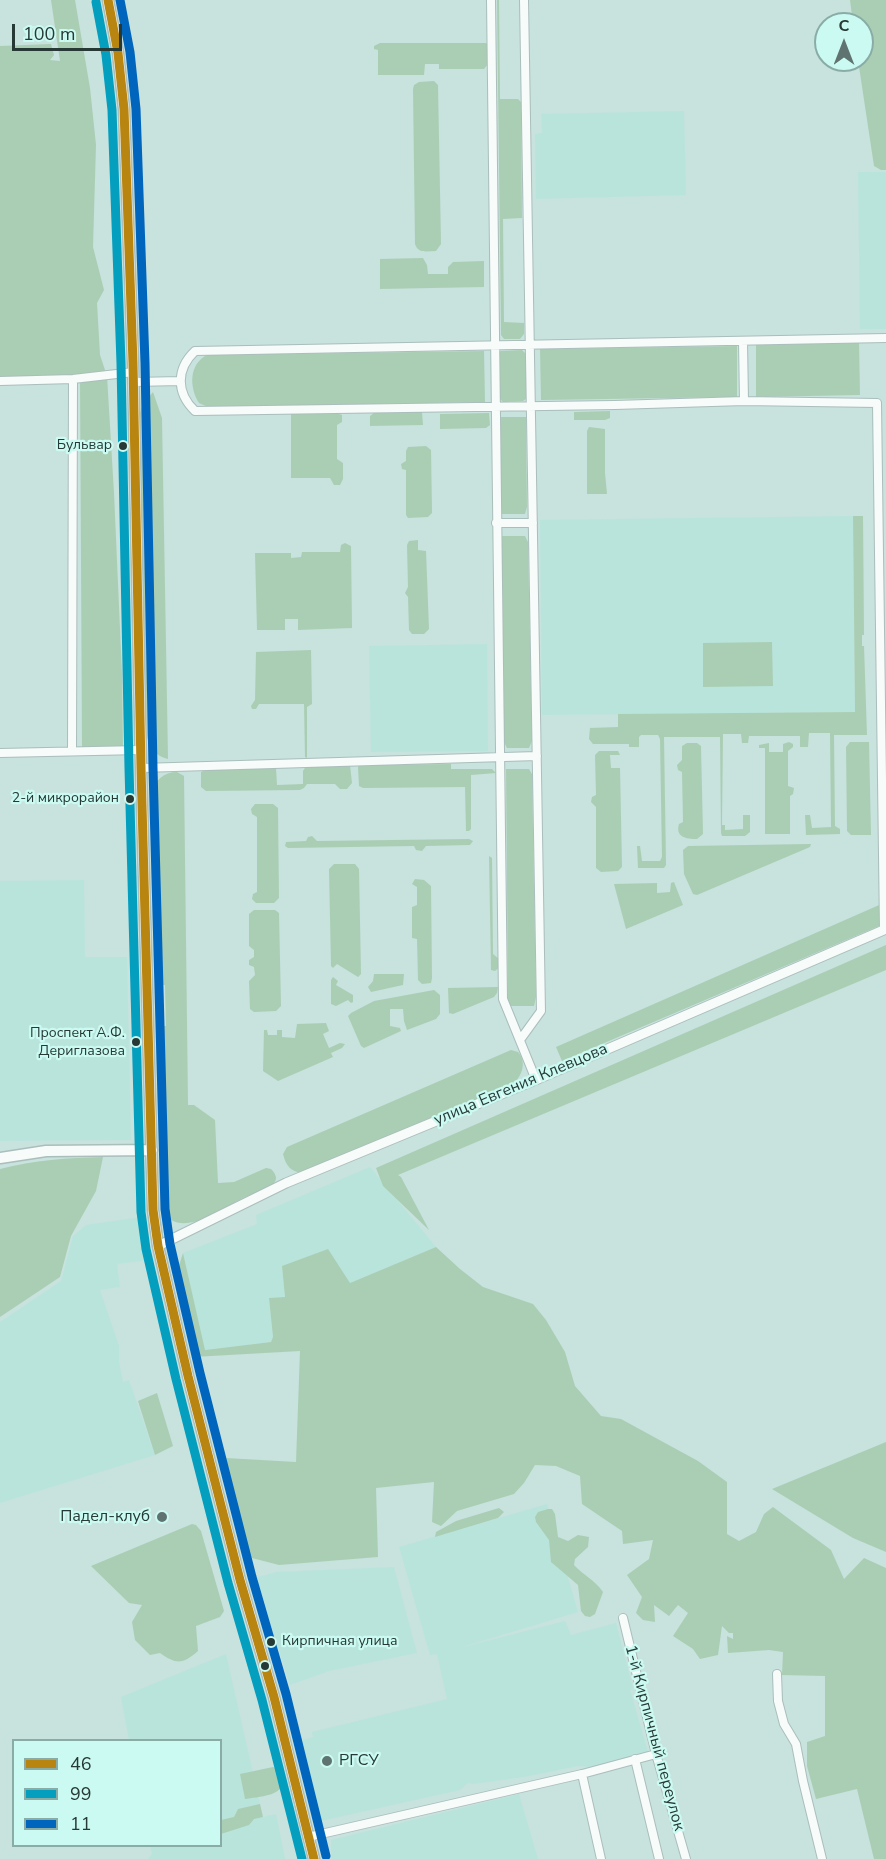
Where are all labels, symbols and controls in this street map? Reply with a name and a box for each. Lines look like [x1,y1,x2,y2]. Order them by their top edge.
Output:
scale bar [15,12,124,50]
north arrow [814,12,874,72]
text: С [839,15,849,37]
text: 100 m [23,22,75,46]
place label: Бульвар [57,438,112,454]
marker: Бульвар [117,440,129,452]
place label: 2-й микрорайон [12,791,119,807]
marker: 2-й микрорайон [124,793,136,805]
place label: Проспект А.Ф. Дериглазова [30,1026,125,1058]
marker: Проспект А.Ф. Дериглазова [130,1036,142,1048]
street label: улица Евгения Клевцова [431,1040,611,1130]
place label: Падел-клуб [60,1507,150,1527]
marker: Падел-клуб [155,1510,169,1524]
place label: Кирпичная улица [282,1634,397,1650]
marker: Кирпичная улица [265,1636,277,1648]
street label: 1-й Кирпичный переулок [620,1643,688,1833]
unlabelled marker [259,1660,271,1672]
legend [12,1739,222,1847]
place label: РГСУ [339,1751,379,1771]
text: 46 [70,1752,92,1776]
marker: РГСУ [320,1754,334,1768]
text: 99 [70,1782,92,1806]
text: 11 [70,1812,92,1836]

